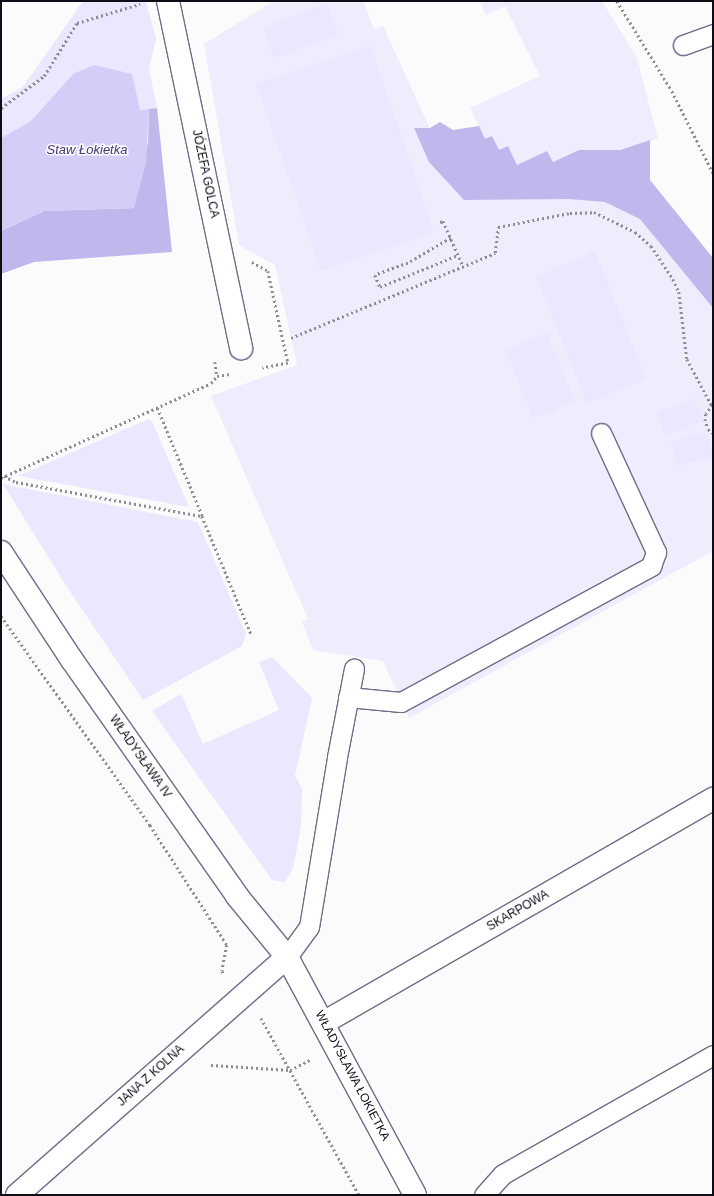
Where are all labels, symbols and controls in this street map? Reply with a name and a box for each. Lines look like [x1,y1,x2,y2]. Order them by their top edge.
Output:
street label: JÓZEFA GOLCA [189,128,221,220]
water label: Staw Łokietka [47,142,127,158]
street label: WŁADYSŁAWA IV [106,713,174,801]
street label: SKARPOWA [485,888,551,934]
street label: WŁADYSŁAWA ŁOKIETKA [311,1008,393,1144]
street label: JANA Z KOLNA [114,1042,188,1110]

